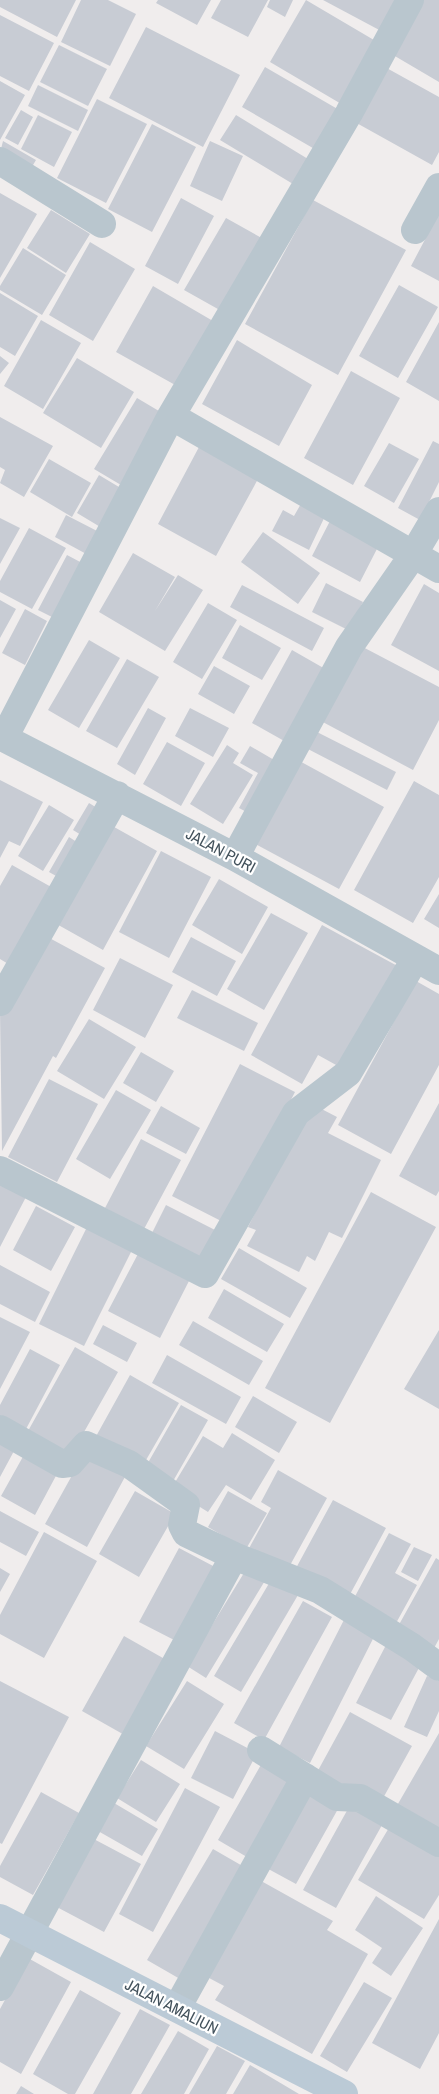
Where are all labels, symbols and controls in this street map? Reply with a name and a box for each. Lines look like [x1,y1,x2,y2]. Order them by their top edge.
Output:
street label: JALAN PURI [182,822,260,878]
street label: JALAN AMALIUN [122,1973,222,2039]

